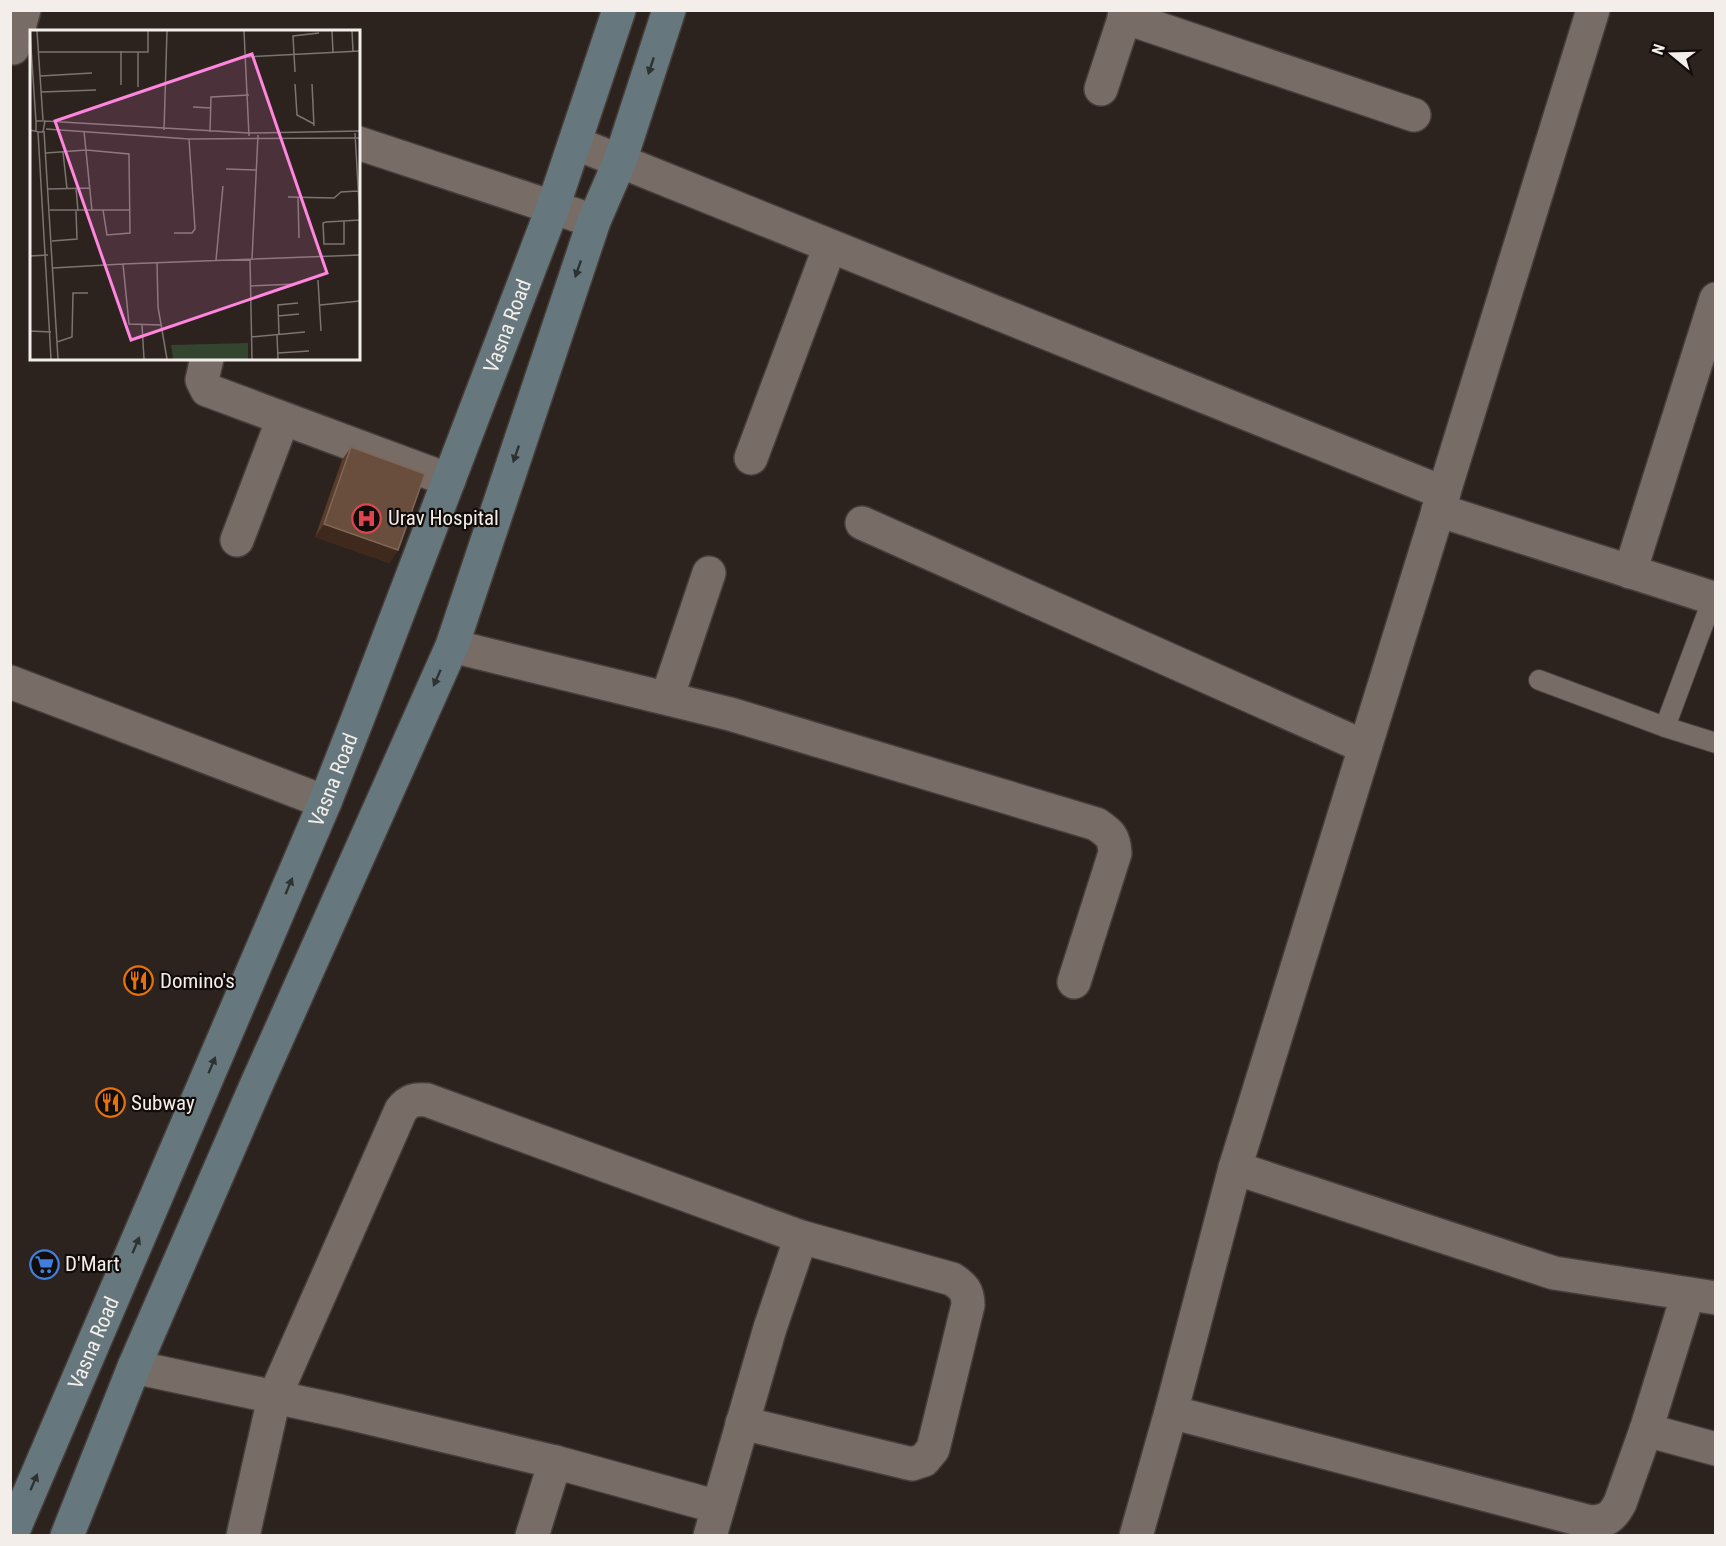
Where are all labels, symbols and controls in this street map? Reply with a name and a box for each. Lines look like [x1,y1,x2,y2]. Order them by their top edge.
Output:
north arrow [1642,24,1702,84]
inset map [30,30,360,360]
text: N [1648,42,1669,57]
one-way arrow [646,57,655,75]
one-way arrow [573,260,582,278]
street label: Vasna Road [479,276,536,376]
one-way arrow [511,445,520,463]
hospital icon: Urav Hospital [351,502,383,534]
place label: Urav Hospital [388,506,499,530]
one-way arrow [433,669,442,686]
street label: Vasna Road [304,730,363,830]
one-way arrow [285,877,294,895]
restaurant icon: Domino's [123,965,155,997]
place label: Domino's [160,969,235,993]
one-way arrow [208,1057,217,1074]
restaurant icon: Subway [94,1087,126,1119]
place label: Subway [131,1091,195,1115]
one-way arrow [131,1235,141,1253]
supermarket icon: D'Mart [28,1248,60,1280]
place label: D'Mart [65,1252,120,1276]
street label: Vasna Road [63,1293,124,1393]
one-way arrow [29,1472,39,1490]

